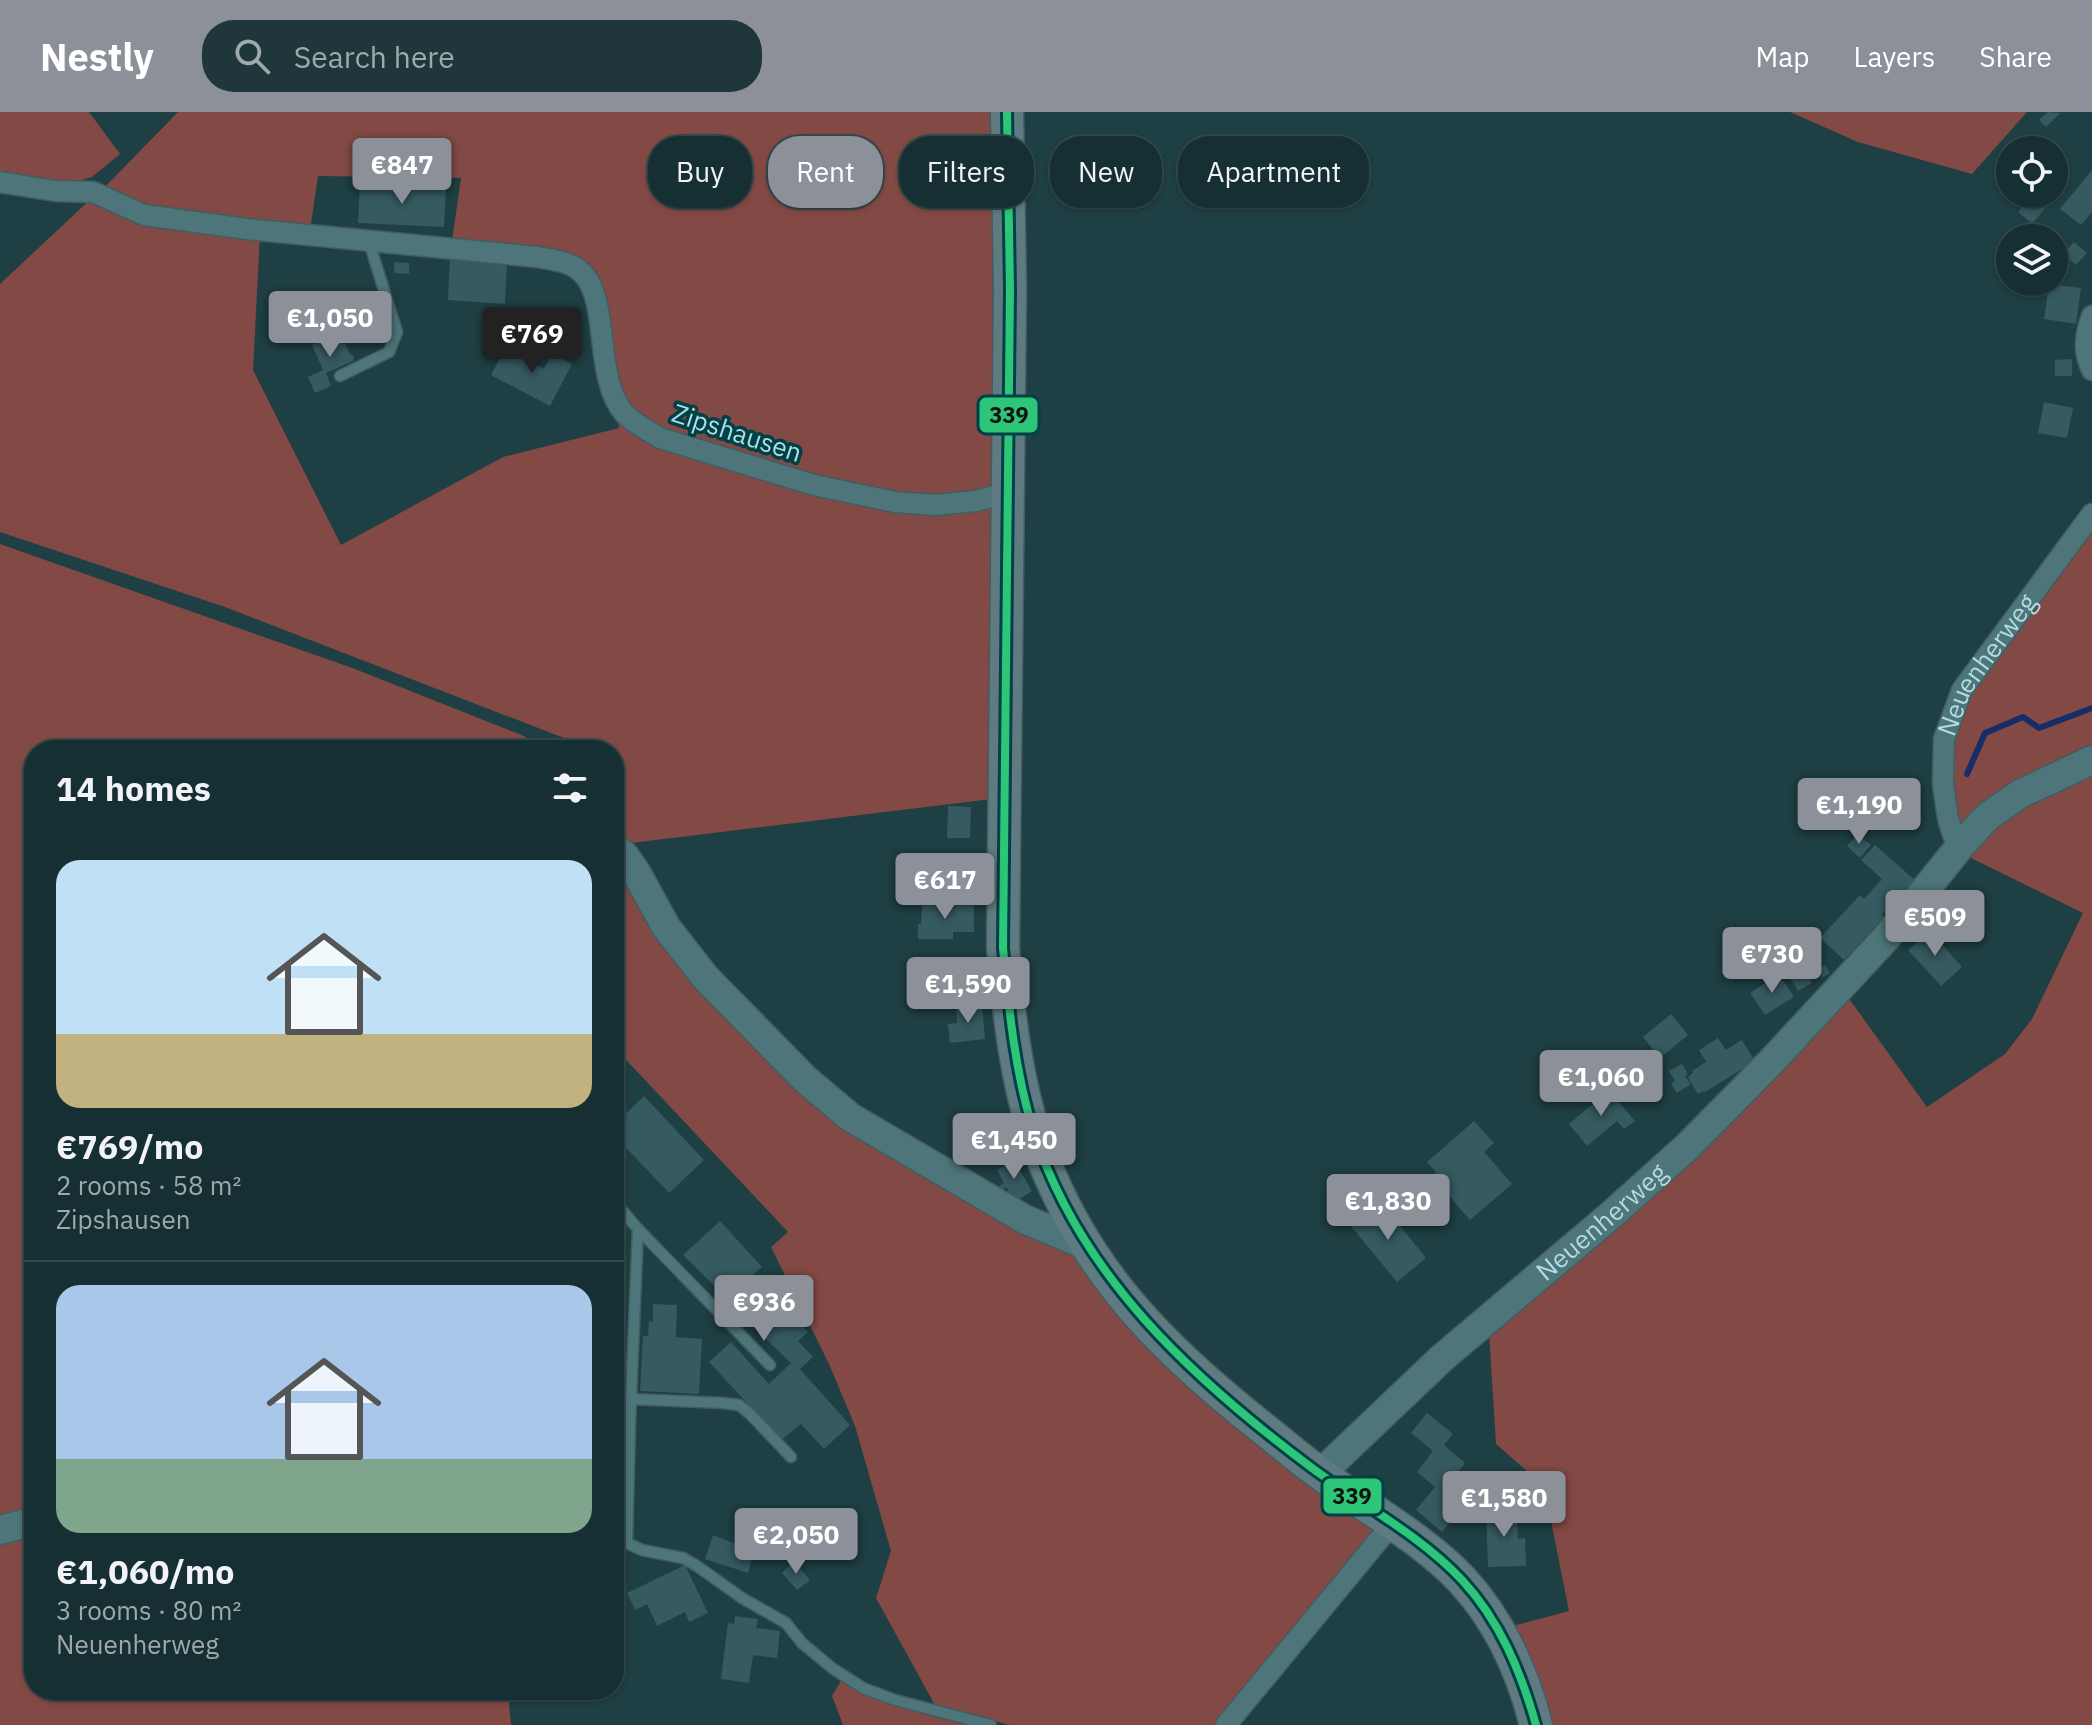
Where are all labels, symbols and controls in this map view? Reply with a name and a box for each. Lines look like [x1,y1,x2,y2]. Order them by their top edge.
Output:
search box [202,20,762,92]
text: Nestly [40,32,154,81]
icon: search [230,34,274,78]
text: Search here [294,37,455,76]
text: Map [1755,38,1809,75]
text: Layers [1853,38,1935,75]
text: Share [1979,38,2052,75]
chip: Buy [648,136,752,208]
chip: Rent [768,136,883,208]
chip: Filters [899,136,1034,208]
chip: New [1050,136,1162,208]
chip: Apartment [1178,136,1369,208]
map controls [1996,136,2068,296]
button: locate [1996,136,2068,208]
pin: €847 [355,138,449,206]
text: €847 [370,147,434,181]
button: layers [1996,224,2068,296]
pin: €1,050 [265,291,395,359]
text: €1,050 [287,300,373,334]
pin: €769 [485,307,579,375]
text: €769 [500,316,564,350]
street label: Zipshausen [668,395,806,469]
line badge: 339 [978,396,1039,434]
text: 339 [989,400,1029,429]
street label: Neuenherweg [1929,586,2044,740]
text: 14 homes [56,766,211,810]
icon: filters [548,766,592,810]
pin: €1,190 [1794,778,1924,846]
text: €1,190 [1816,787,1902,821]
pin: €617 [898,853,992,921]
text: €617 [913,862,977,896]
pin: €509 [1888,890,1982,958]
text: €509 [1903,899,1967,933]
icon: home [252,912,396,1056]
pin: €730 [1725,927,1819,995]
text: €730 [1740,936,1804,970]
pin: €1,590 [903,957,1033,1025]
text: €1,590 [925,966,1011,1000]
pin: €1,060 [1536,1050,1666,1118]
text: €1,060 [1558,1059,1644,1093]
pin: €1,450 [949,1113,1079,1181]
text: €1,450 [971,1122,1057,1156]
text: €769/mo [56,1124,203,1168]
street label: Neuenherweg [1528,1155,1674,1288]
text: 2 rooms · 58 m² [56,1168,241,1202]
pin: €1,830 [1323,1174,1453,1242]
text: €1,830 [1345,1183,1431,1217]
text: Zipshausen [56,1202,190,1236]
pin: €936 [717,1275,811,1343]
text: €936 [732,1284,796,1318]
icon: home [252,1337,396,1481]
pin: €1,580 [1439,1471,1569,1539]
line badge: 339 [1322,1477,1383,1515]
text: €1,580 [1461,1480,1547,1514]
text: 339 [1332,1481,1372,1510]
pin: €2,050 [731,1508,861,1576]
text: €2,050 [753,1517,839,1551]
text: €1,060/mo [56,1549,234,1593]
text: 3 rooms · 80 m² [56,1593,241,1627]
text: Neuenherweg [56,1627,219,1661]

